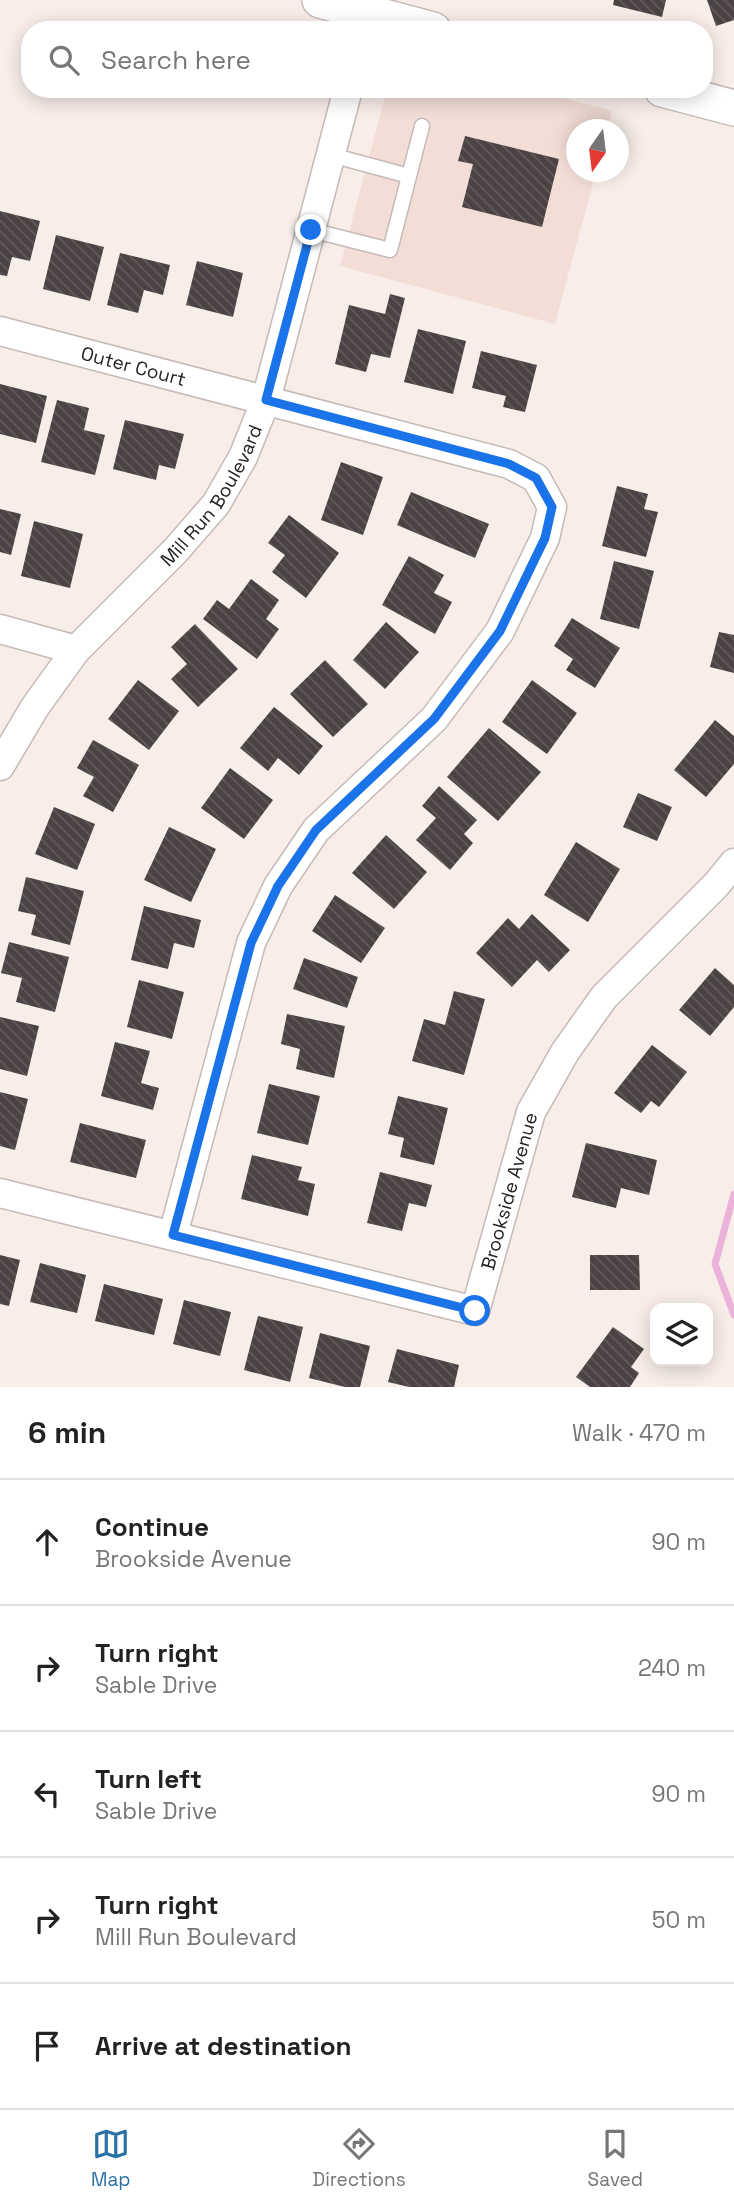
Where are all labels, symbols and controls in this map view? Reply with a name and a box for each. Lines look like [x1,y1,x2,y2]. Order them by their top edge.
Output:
search box [21,21,713,98]
icon: search [45,41,83,79]
text: Search here [101,43,251,77]
north arrow [566,119,629,182]
route end [295,214,326,245]
street label: Outer Court [78,340,189,392]
street label: Mill Run Boulevard [155,421,267,571]
street label: Brookside Avenue [475,1109,543,1273]
route start [459,1295,490,1326]
map controls [650,1303,713,1366]
button: layers [650,1303,713,1366]
text: 6 min [28,1413,106,1452]
text: Walk · 470 m [572,1418,706,1448]
text: Continue [95,1510,209,1544]
icon: ahead [28,1523,66,1561]
text: 90 m [651,1527,706,1557]
text: Brookside Avenue [95,1544,292,1574]
text: Turn right [95,1636,219,1670]
icon: right [28,1649,66,1687]
text: 240 m [638,1653,706,1683]
text: Sable Drive [95,1670,217,1700]
text: Turn left [95,1762,202,1796]
icon: left [28,1775,66,1813]
text: 90 m [651,1779,706,1809]
text: Sable Drive [95,1796,217,1826]
text: Turn right [95,1888,219,1922]
icon: right [28,1901,66,1939]
text: 50 m [652,1905,706,1935]
text: Mill Run Boulevard [95,1922,297,1952]
icon: arrive [28,2027,66,2065]
text: Arrive at destination [95,2029,352,2063]
tab: Map [91,2125,131,2192]
tab: Directions [313,2125,406,2192]
tab: Saved [588,2125,643,2192]

